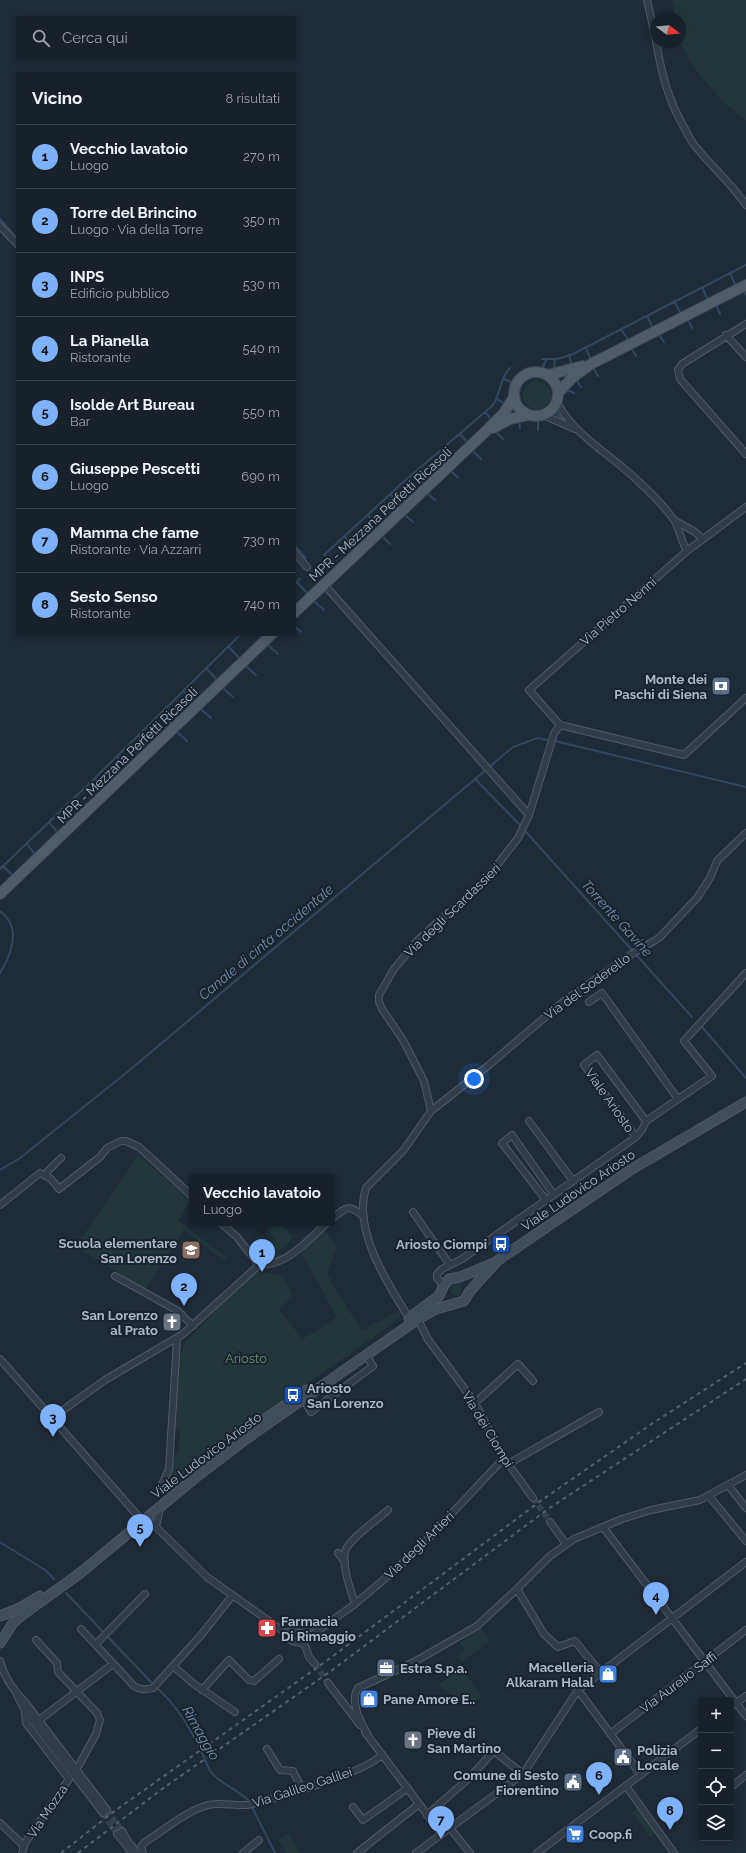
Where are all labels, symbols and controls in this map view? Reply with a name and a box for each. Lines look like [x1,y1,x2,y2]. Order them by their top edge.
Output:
north arrow [650,12,686,48]
search box [16,16,296,60]
icon: search [30,27,52,49]
text: Cerca qui [62,29,128,47]
text: Vicino [32,88,82,108]
text: 8 risultati [225,91,280,106]
text: Vecchio lavatoio [70,140,188,158]
text: 1 [42,149,48,164]
text: 270 m [243,149,280,164]
text: Luogo [70,158,109,173]
text: Torre del Brincino [70,204,197,222]
text: 2 [41,213,49,228]
text: 350 m [243,213,280,228]
text: Luogo · Via della Torre [70,222,203,237]
text: INPS [70,268,104,286]
text: 3 [41,277,49,292]
text: 530 m [243,277,280,292]
text: Edificio pubblico [70,286,169,301]
text: La Pianella [70,332,149,350]
text: 4 [41,341,49,356]
text: 540 m [243,341,280,356]
text: Ristorante [70,350,131,365]
text: Isolde Art Bureau [70,396,195,414]
text: 5 [41,405,49,420]
text: 550 m [243,405,280,420]
text: Bar [70,414,90,429]
street label: MPR - Mezzana Perfetti Ricasoli [306,444,455,584]
text: Giuseppe Pescetti [70,460,200,478]
text: 6 [41,469,49,484]
text: 690 m [241,469,280,484]
text: Luogo [70,478,109,493]
text: Mamma che fame [70,524,199,542]
text: 7 [41,533,49,548]
text: 730 m [243,533,280,548]
text: Ristorante · Via Azzarri [70,542,201,557]
street label: Via Pietro Nenni [577,574,659,648]
text: Sesto Senso [70,588,158,606]
text: 8 [41,597,49,612]
text: 740 m [243,597,280,612]
text: Ristorante [70,606,131,621]
place label: Monte dei Paschi di Siena [614,672,708,702]
bank icon: Monte dei Paschi di Siena [710,675,732,697]
street label: MPR - Mezzana Perfetti Ricasoli [54,684,201,827]
street label: Via degli Scardassieri [401,861,503,960]
water label: Torrente Gavine [578,876,656,960]
water label: Canale di cinta occidentale [195,881,337,1003]
street label: Via del Soderello [541,950,633,1023]
street label: Viale Ariosto [582,1065,637,1136]
your location [464,1069,484,1089]
street label: Viale Ludovico Ariosto [519,1147,638,1234]
popup [189,1174,335,1226]
text: Vecchio lavatoio [203,1184,321,1202]
text: Luogo [203,1202,242,1217]
bus stop icon: Ariosto Ciompi [490,1233,512,1255]
place label: Scuola elementare San Lorenzo [58,1236,177,1266]
place label: Ariosto Ciompi [396,1237,487,1252]
school or university icon: Scuola elementare San Lorenzo [180,1239,202,1261]
pin: 1 [249,1239,275,1272]
pin: 2 [171,1273,197,1306]
place label: San Lorenzo al Prato [81,1308,158,1338]
church icon: San Lorenzo al Prato [161,1311,183,1333]
park label: Ariosto [225,1351,267,1366]
place label: Ariosto San Lorenzo [307,1381,384,1411]
bus stop icon: Ariosto San Lorenzo [282,1384,304,1406]
street label: Via dei Ciompi [459,1388,516,1470]
pin: 3 [40,1404,66,1437]
street label: Viale Ludovico Ariosto [148,1409,264,1502]
street label: Via degli Artieri [382,1508,457,1582]
pin: 5 [127,1514,153,1547]
pin: 4 [643,1582,669,1615]
place label: Farmacia Di Rimaggio [281,1614,356,1644]
pharmacy icon: Farmacia Di Rimaggio [256,1617,278,1639]
street label: Via Aurelio Saffi [637,1649,720,1716]
office icon: Estra S.p.a. [375,1657,397,1679]
place label: Macelleria Alkaram Halal [506,1660,595,1690]
place label: Estra S.p.a. [400,1661,467,1676]
shop icon: Macelleria Alkaram Halal [597,1663,619,1685]
shop icon: Pane Amore E.. [358,1688,380,1710]
place label: Pane Amore E.. [383,1692,475,1707]
map controls [698,1697,734,1841]
button: + [698,1697,734,1733]
water label: Rimaggio [179,1703,223,1763]
place label: Pieve di San Martino [427,1726,501,1756]
church icon: Pieve di San Martino [402,1729,424,1751]
button: − [698,1733,734,1769]
place label: Polizia Locale [637,1743,679,1773]
public building icon: Polizia Locale [612,1746,634,1768]
pin: 6 [586,1762,612,1795]
street label: Via Galileo Galilei [250,1764,354,1811]
place label: Comune di Sesto Fiorentino [454,1768,559,1798]
button: locate [698,1769,734,1805]
public building icon: Comune di Sesto Fiorentino [562,1771,584,1793]
street label: Via Mozza [24,1782,71,1841]
pin: 8 [657,1797,683,1830]
button: layers [698,1805,734,1841]
pin: 7 [428,1806,454,1839]
supermarket icon: Coop.fi [564,1823,586,1845]
place label: Coop.fi [589,1827,632,1842]

